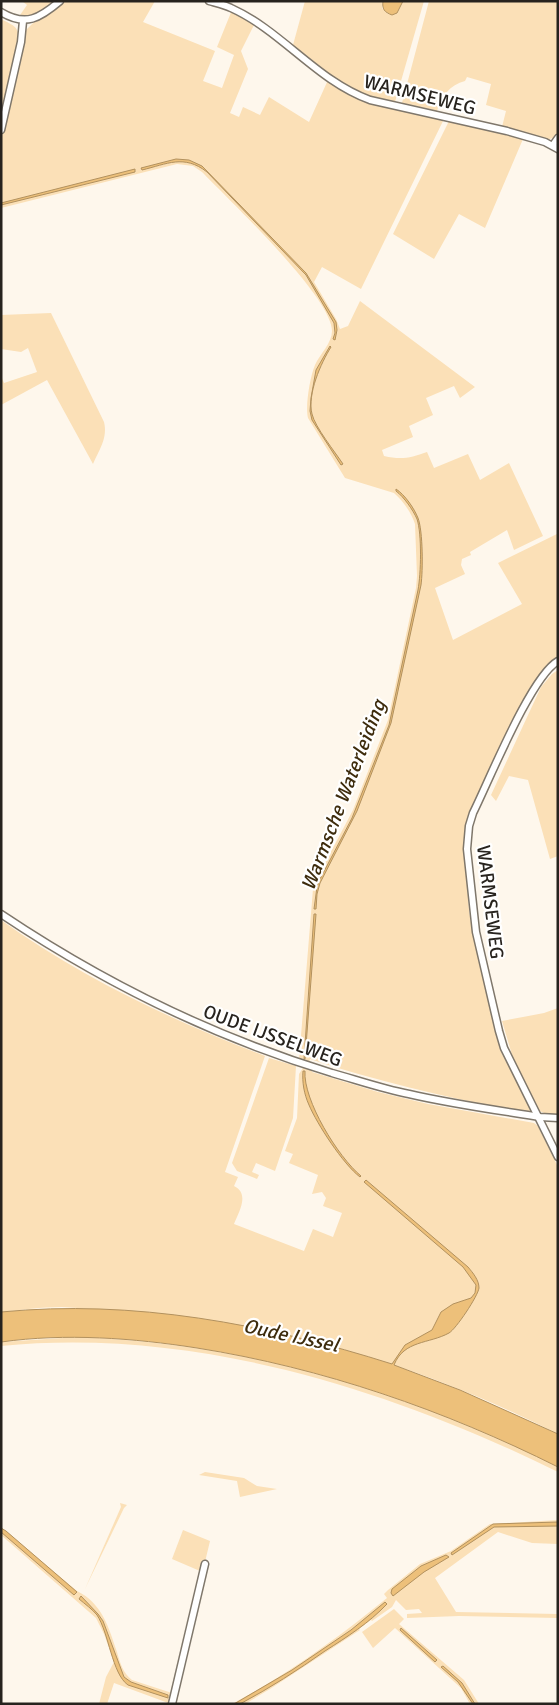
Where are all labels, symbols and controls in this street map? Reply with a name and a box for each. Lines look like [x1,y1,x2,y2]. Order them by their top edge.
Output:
street label: WARMSEWEG [361,69,478,120]
water label: Warmsche Waterleiding [296,695,392,894]
street label: WARMSEWEG [471,844,509,960]
street label: OUDE IJSSELWEG [200,1000,345,1072]
water label: Oude IJssel [241,1313,343,1358]

